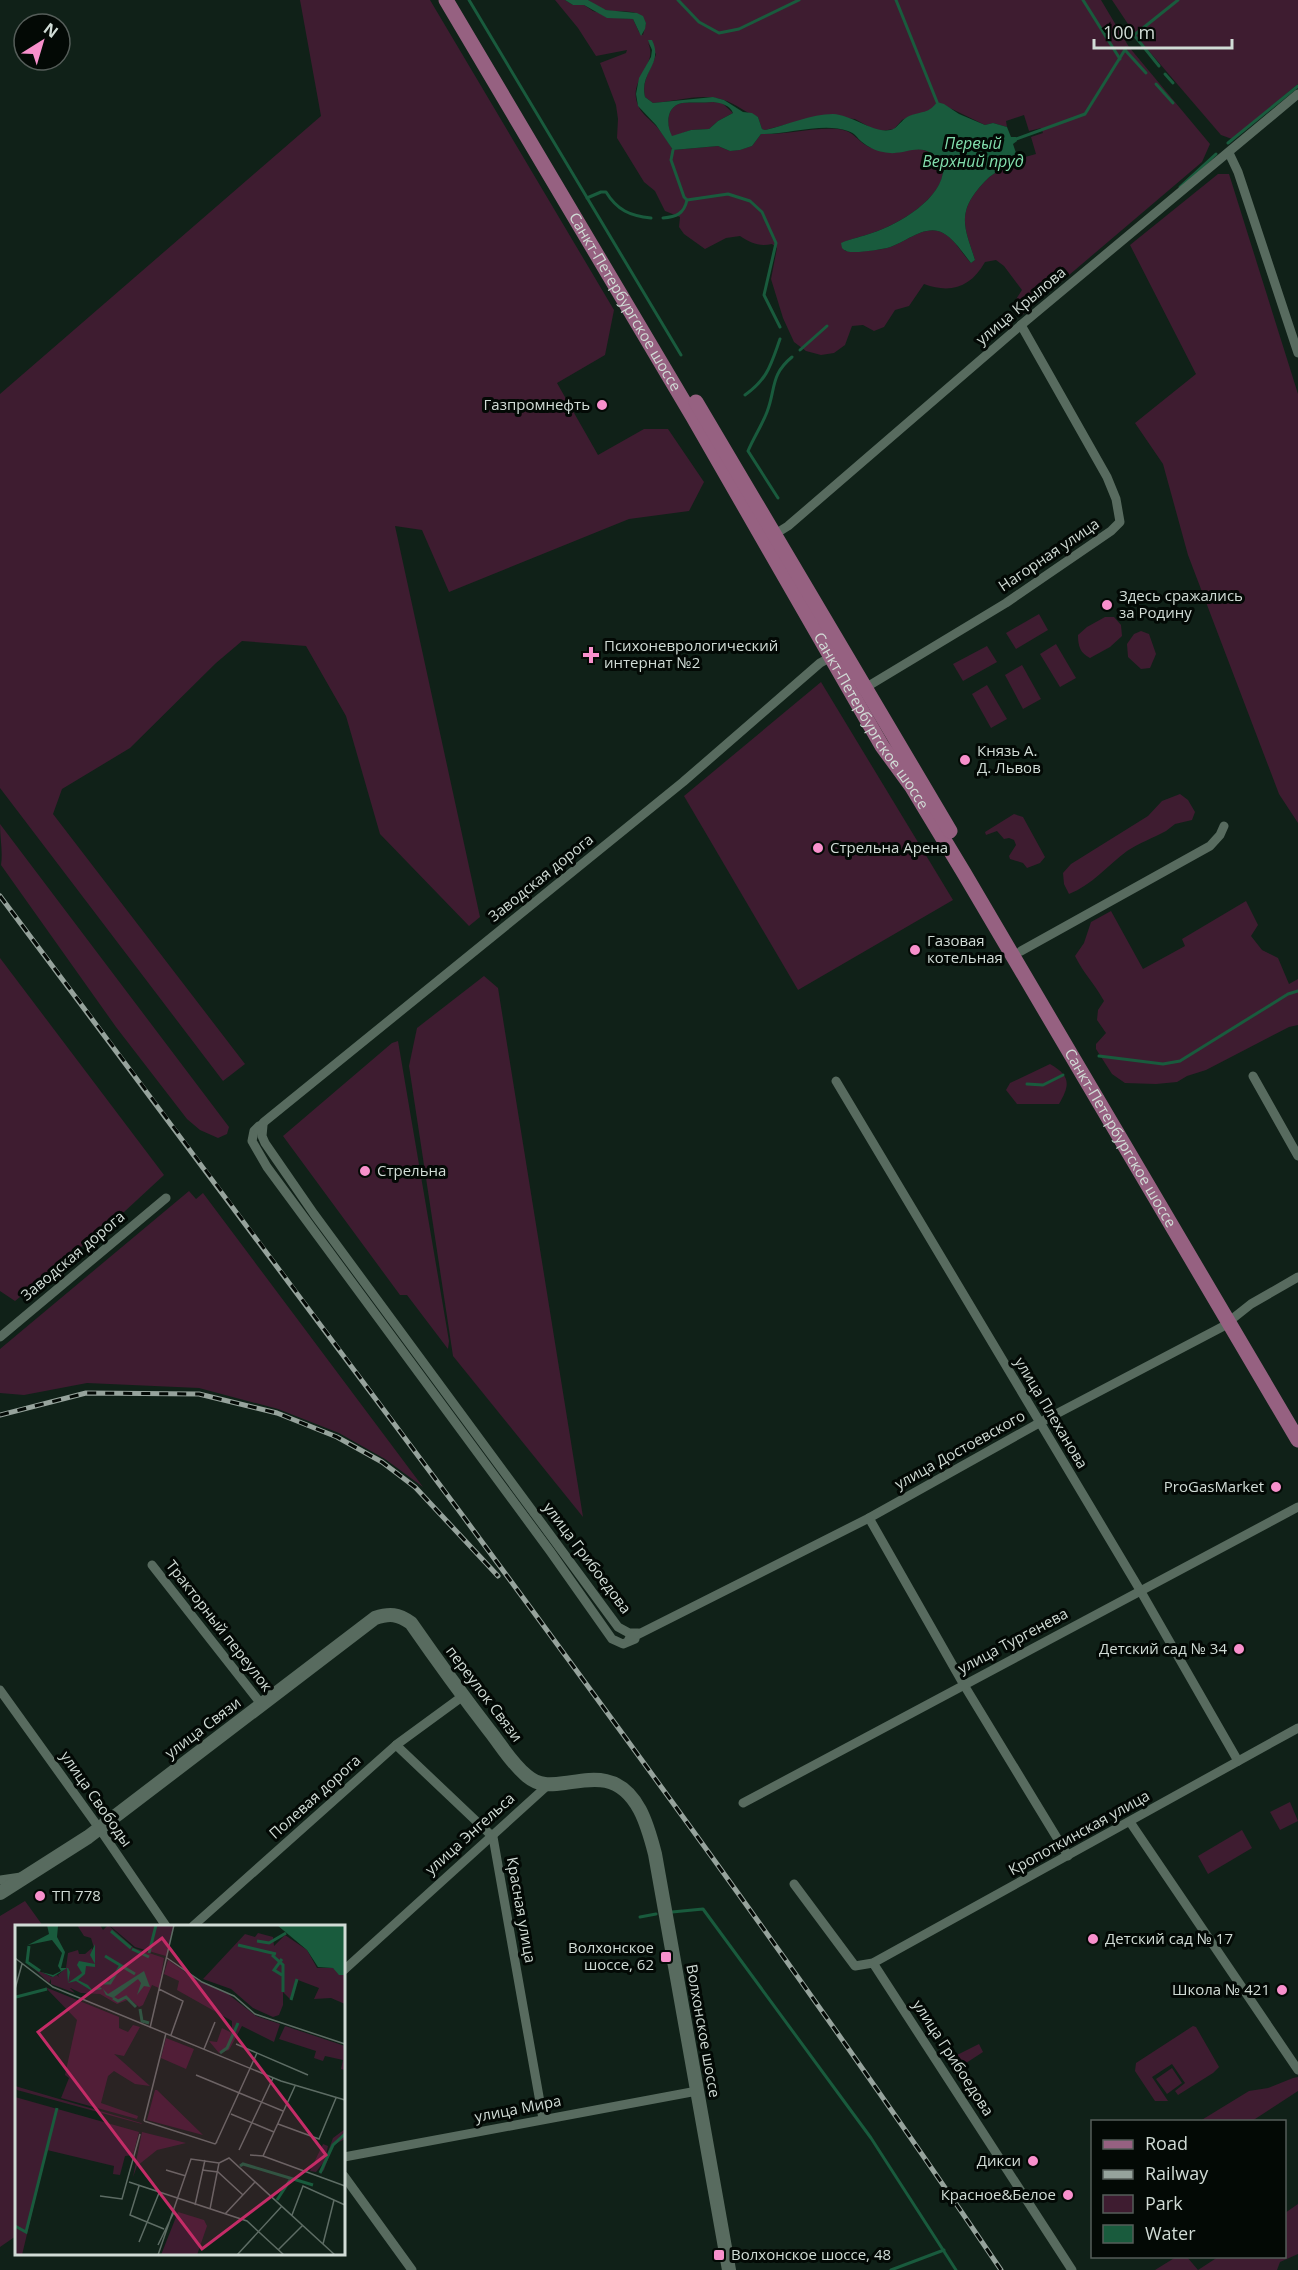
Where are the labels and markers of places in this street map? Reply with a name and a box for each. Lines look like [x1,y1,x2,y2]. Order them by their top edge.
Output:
place label: Газпромнефть [484,394,590,414]
marker: Газпромнефть [595,398,609,412]
place label: Здесь сражались за Родину [1119,585,1243,622]
marker: Здесь сражались за Родину [1100,598,1114,612]
place label: Психоневрологический интернат №2 [604,635,778,672]
marker: Психоневрологический интернат №2 [582,646,600,664]
place label: Князь А. Д. Львов [977,740,1041,777]
marker: Князь А. Д. Львов [958,753,972,767]
place label: Стрельна Арена [830,837,948,857]
marker: Стрельна Арена [811,841,825,855]
place label: Газовая котельная [927,930,1003,967]
marker: Газовая котельная [908,943,922,957]
place label: Стрельна [377,1160,446,1180]
marker: Стрельна [358,1164,372,1178]
place label: ProGasMarket [1164,1476,1264,1496]
marker: ProGasMarket [1269,1480,1283,1494]
place label: Детский сад № 34 [1099,1638,1227,1658]
marker: Детский сад № 34 [1232,1642,1246,1656]
place label: ТП 778 [52,1885,101,1905]
marker: ТП 778 [33,1889,47,1903]
place label: Детский сад № 17 [1105,1928,1233,1948]
marker: Детский сад № 17 [1086,1932,1100,1946]
place label: Волхонское шоссе, 62 [568,1937,654,1974]
marker: Волхонское шоссе, 62 [659,1950,673,1964]
place label: Школа № 421 [1172,1979,1270,1999]
marker: Школа № 421 [1275,1983,1289,1997]
place label: Дикси [977,2150,1021,2170]
marker: Дикси [1026,2154,1040,2168]
place label: Красное&Белое [941,2184,1056,2204]
marker: Красное&Белое [1061,2188,1075,2202]
place label: Волхонское шоссе, 48 [731,2244,891,2264]
marker: Волхонское шоссе, 48 [712,2248,726,2262]

